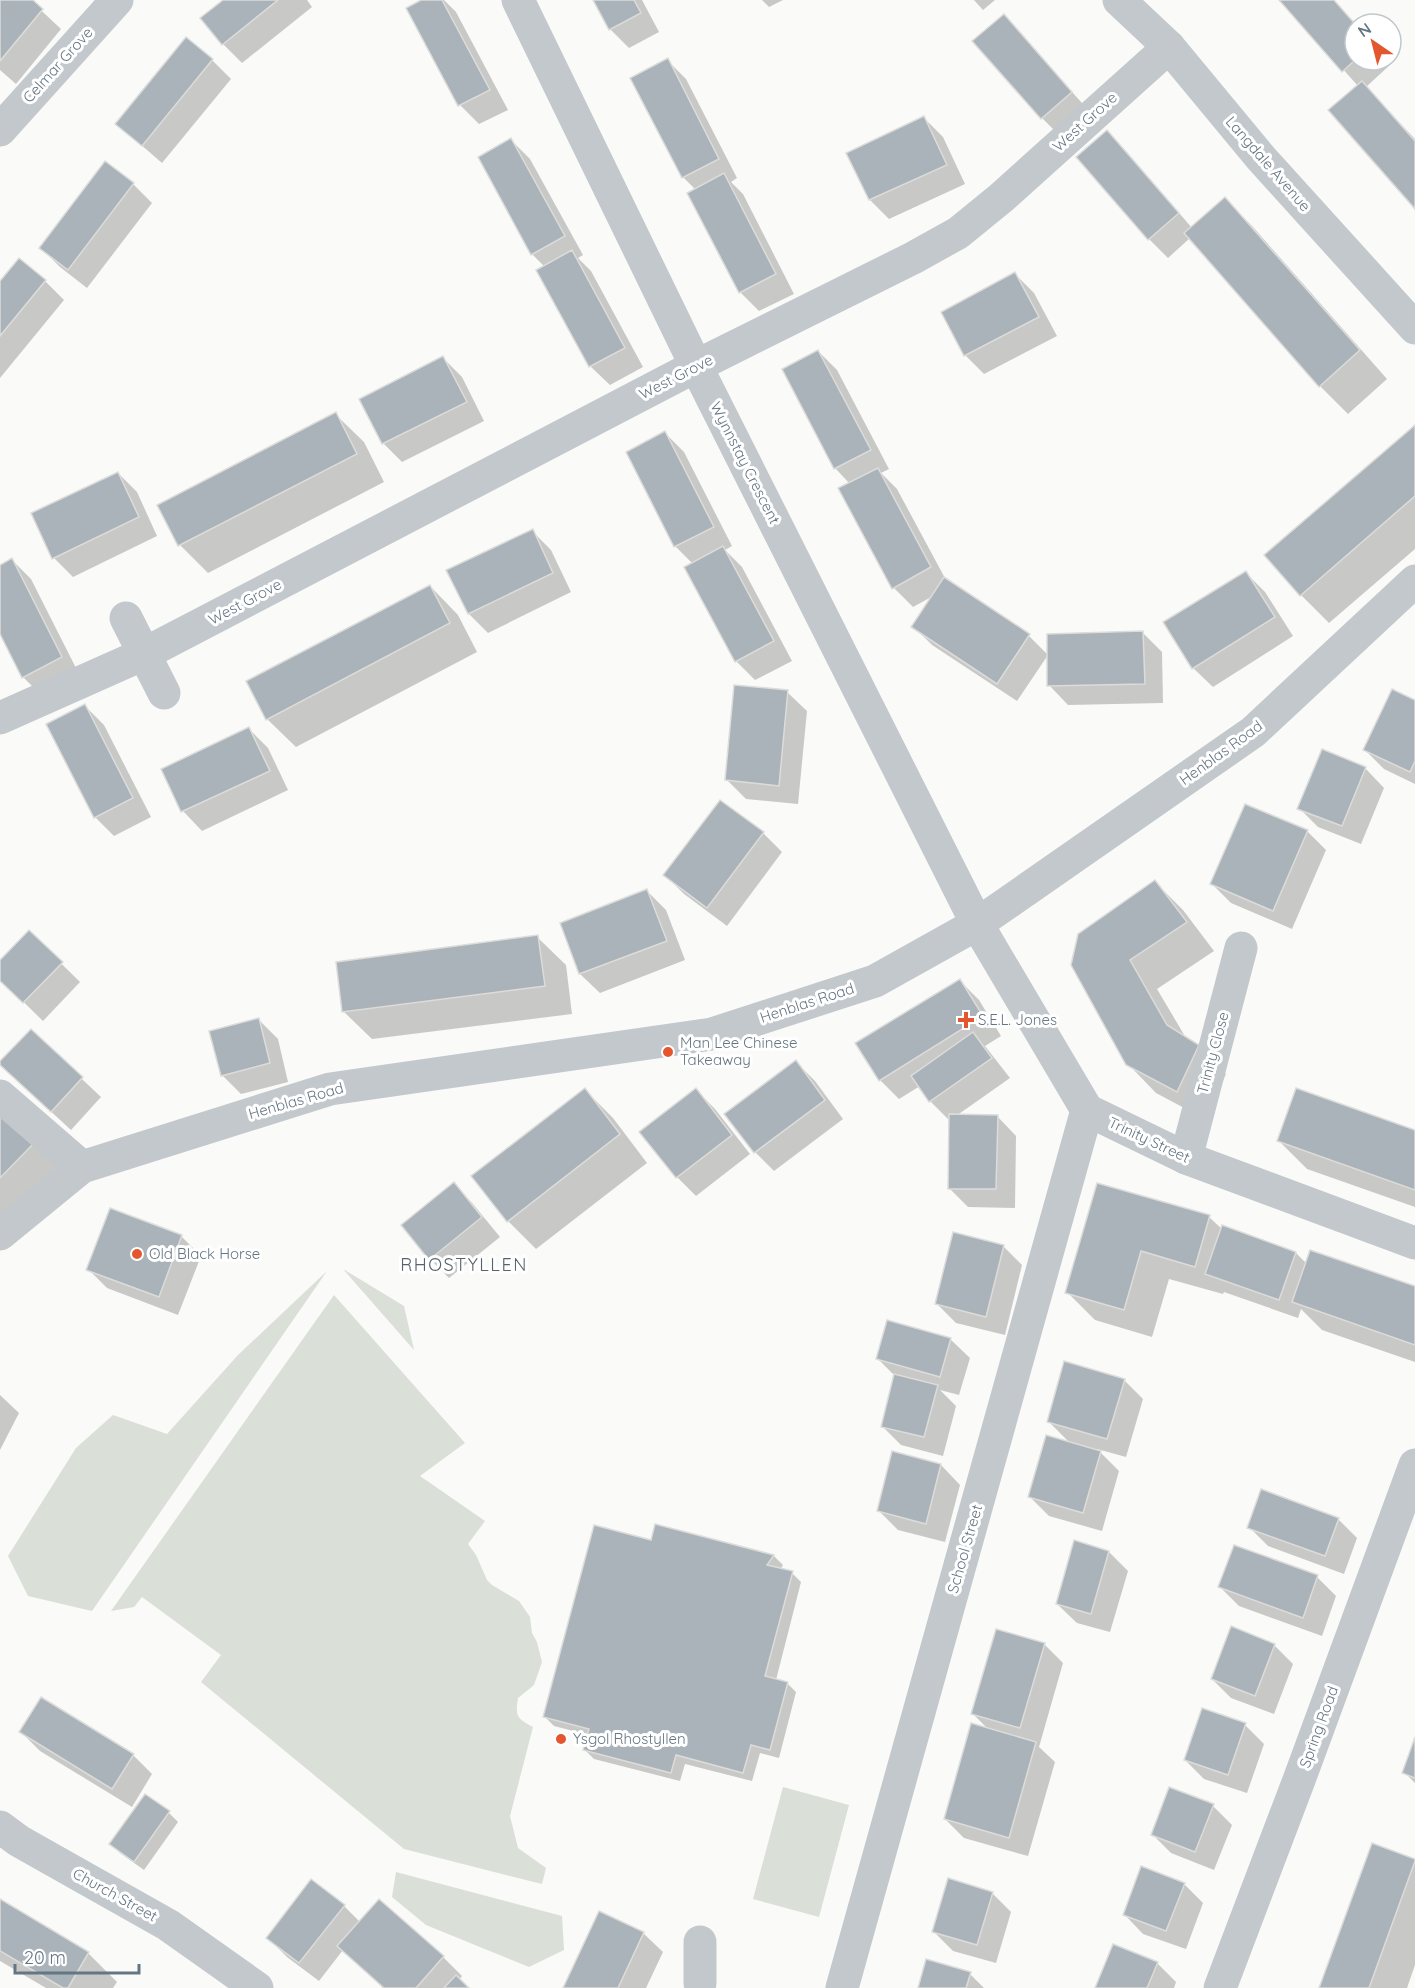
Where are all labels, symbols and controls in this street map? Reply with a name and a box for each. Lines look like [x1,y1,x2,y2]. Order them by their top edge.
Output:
north arrow [1343,12,1403,72]
text: N [1354,18,1375,41]
street label: Celmar Grove [19,23,97,107]
street label: West Grove [1049,88,1121,156]
street label: Langdale Avenue [1222,112,1315,215]
street label: West Grove [636,350,716,403]
street label: Wynnstay Crescent [706,398,785,527]
street label: West Grove [205,574,285,629]
street label: Henblas Road [1176,716,1266,789]
street label: Henblas Road [757,978,856,1027]
place label: S.E.L. Jones [978,1010,1057,1029]
street label: Trinity Close [1192,1010,1233,1096]
marker: S.E.L. Jones [959,1013,973,1027]
place label: Man Lee Chinese Takeaway [680,1033,797,1069]
marker: Man Lee Chinese Takeaway [661,1045,675,1059]
street label: Henblas Road [246,1078,346,1123]
street label: Trinity Street [1105,1112,1193,1167]
place label: Old Black Horse [149,1244,260,1263]
marker: Old Black Horse [130,1247,144,1261]
district label: RHOSTYLLEN [400,1253,528,1276]
street label: School Street [943,1502,986,1595]
street label: Spring Road [1295,1683,1342,1770]
place label: Ysgol Rhostyllen [573,1729,686,1748]
marker: Ysgol Rhostyllen [554,1732,568,1746]
street label: Church Street [70,1864,161,1926]
scale bar [15,1937,140,1975]
text: 20 m [24,1946,66,1969]

